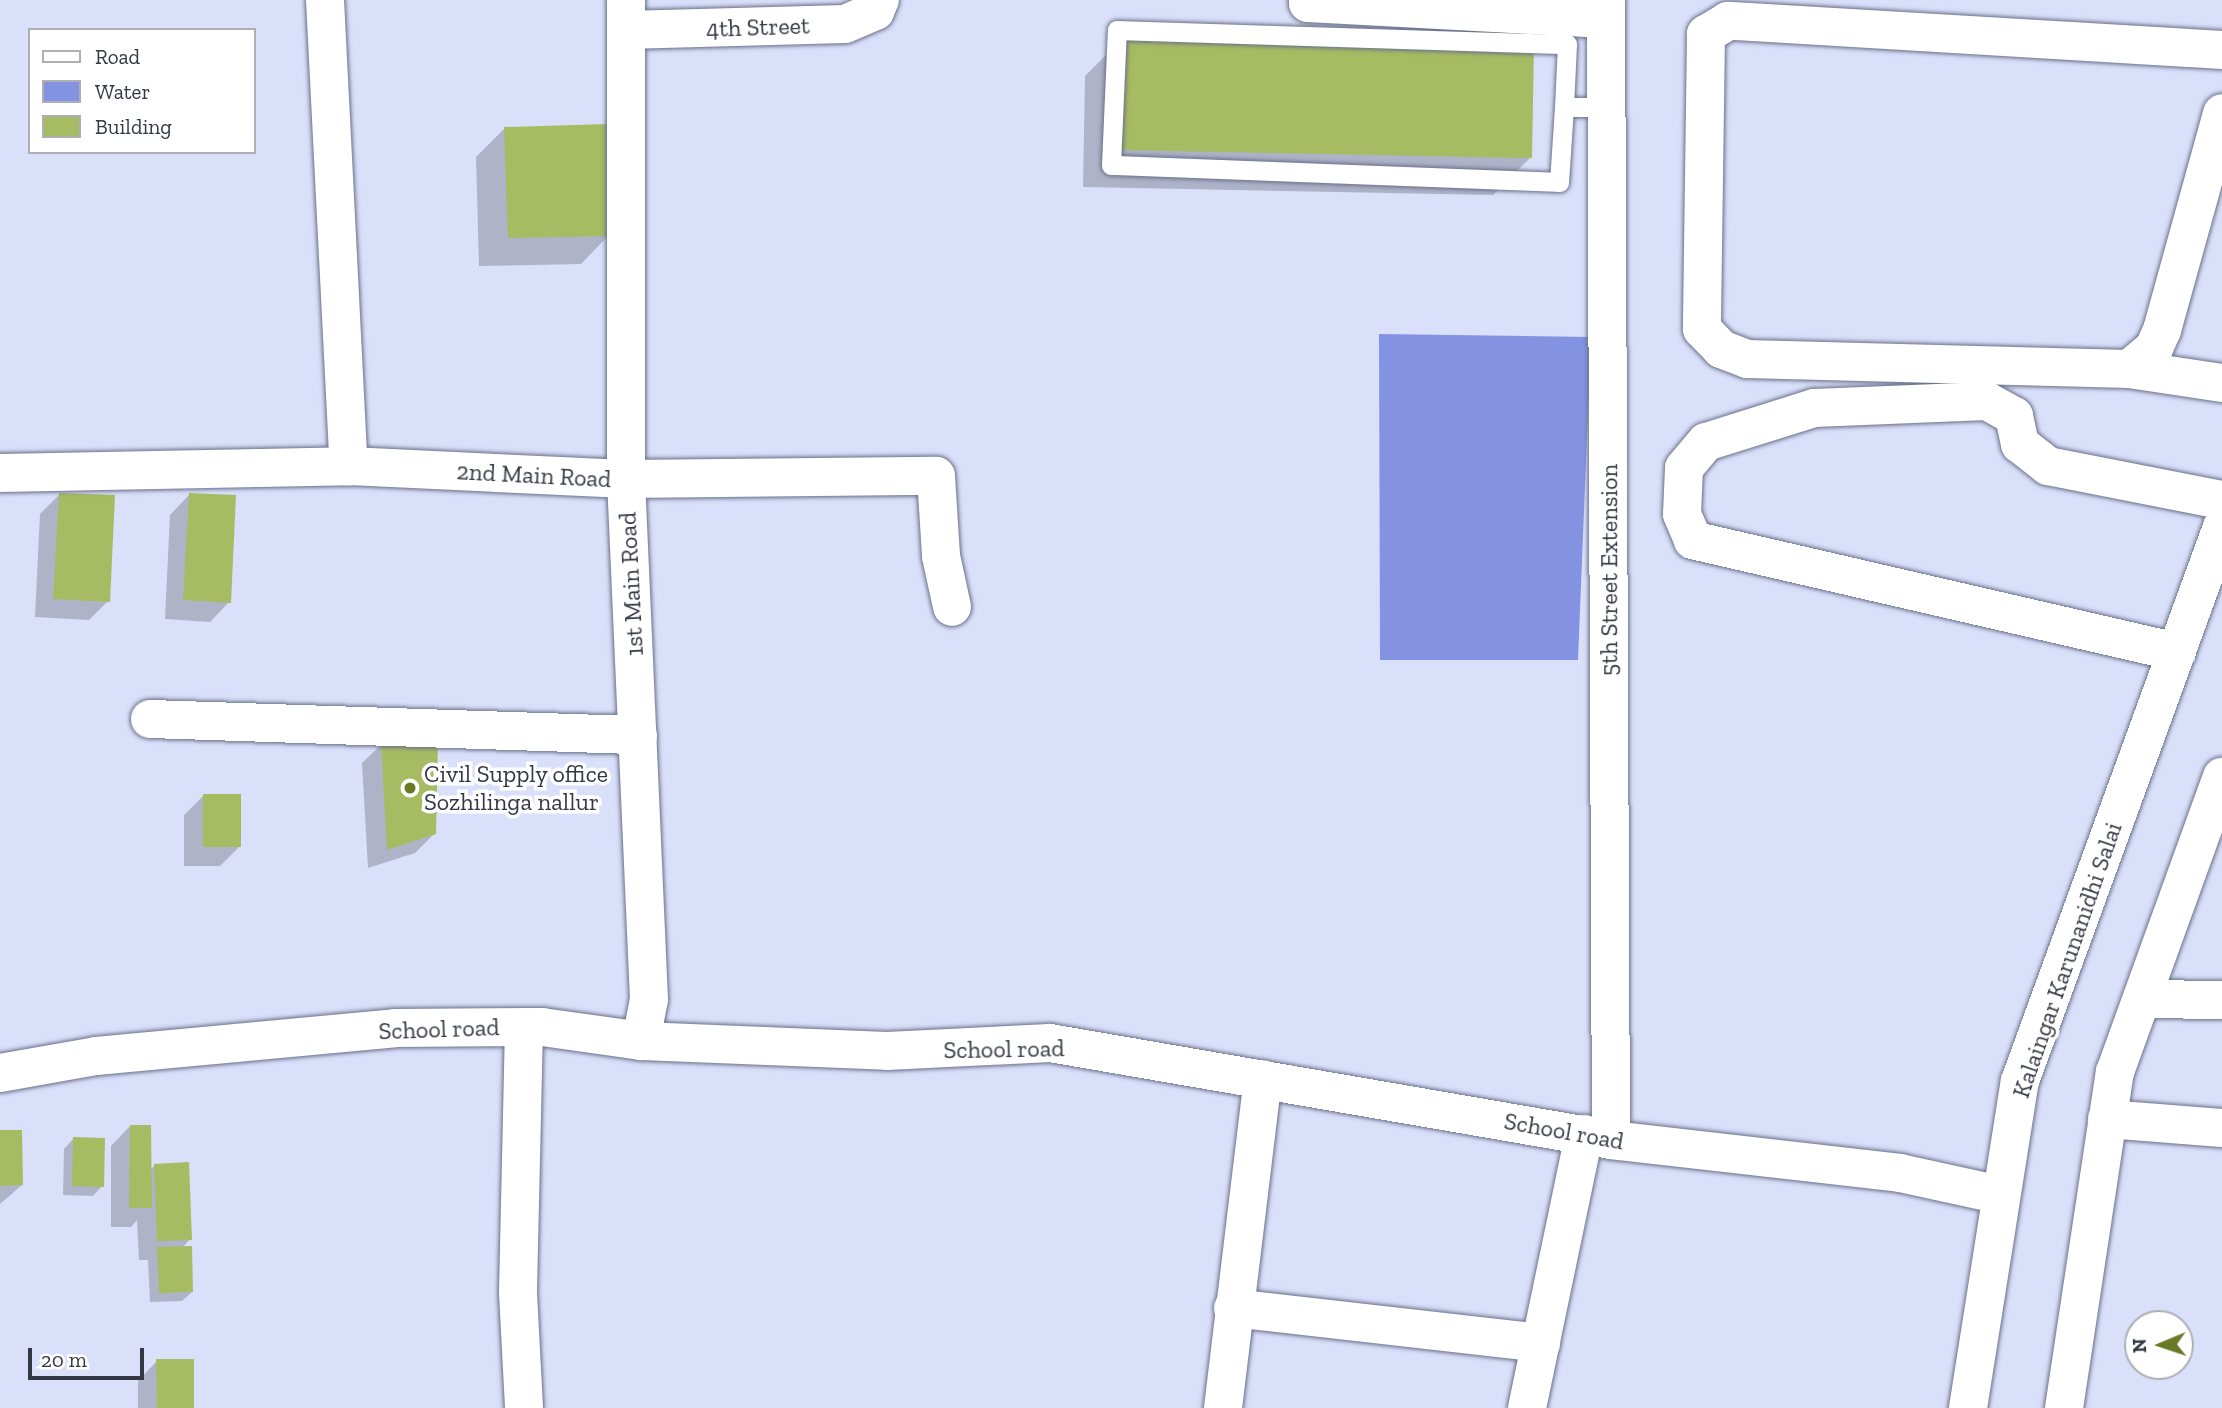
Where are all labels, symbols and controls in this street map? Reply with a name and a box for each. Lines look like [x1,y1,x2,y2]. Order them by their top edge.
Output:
street label: 4th Street [706,11,810,43]
legend [28,28,256,154]
text: Road [95,44,140,69]
text: Water [95,79,150,104]
text: Building [95,114,172,139]
street label: 2nd Main Road [456,457,612,493]
street label: 5th Street Extension [1595,464,1623,676]
street label: 1st Main Road [613,511,649,657]
place label: Civil Supply office Sozhilinga nallur [424,760,609,816]
marker: Civil Supply office Sozhilinga nallur [402,780,418,796]
street label: Kalaingar Karunanidhi Salai [2006,818,2128,1102]
street label: School road [378,1012,500,1046]
street label: School road [943,1034,1065,1064]
street label: School road [1502,1106,1626,1156]
north arrow [2124,1310,2194,1380]
scale bar [32,1334,147,1378]
text: N [2128,1338,2151,1353]
text: 20 m [41,1347,87,1372]

